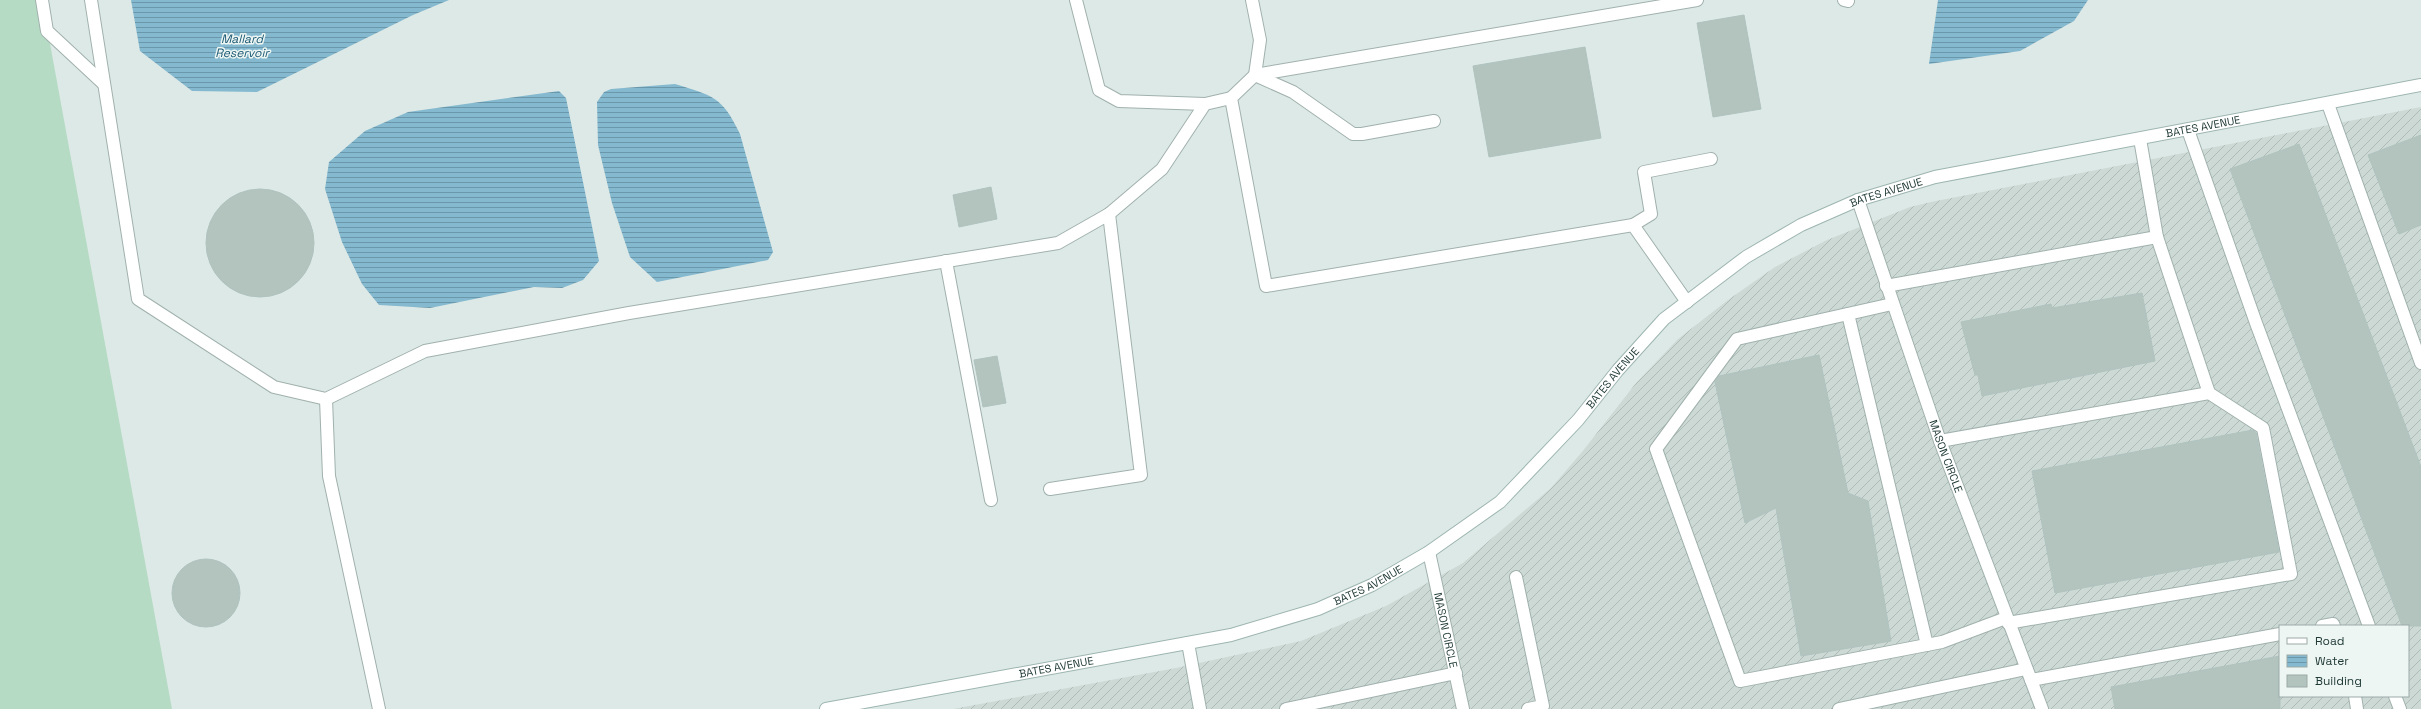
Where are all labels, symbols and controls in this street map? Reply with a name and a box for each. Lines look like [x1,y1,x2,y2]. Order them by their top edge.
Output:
water label: Mallard Reservoir [215,31,270,61]
street label: BATES AVENUE [2165,112,2241,140]
street label: BATES AVENUE [1847,174,1924,210]
street label: BATES AVENUE [1583,344,1642,411]
street label: MASON CIRCLE [1926,418,1966,495]
street label: BATES AVENUE [1331,562,1405,608]
street label: MASON CIRCLE [1431,591,1461,669]
legend [2279,625,2409,697]
text: Road [2315,633,2344,649]
street label: BATES AVENUE [1018,653,1095,681]
text: Water [2315,653,2349,669]
text: Building [2315,673,2362,689]

